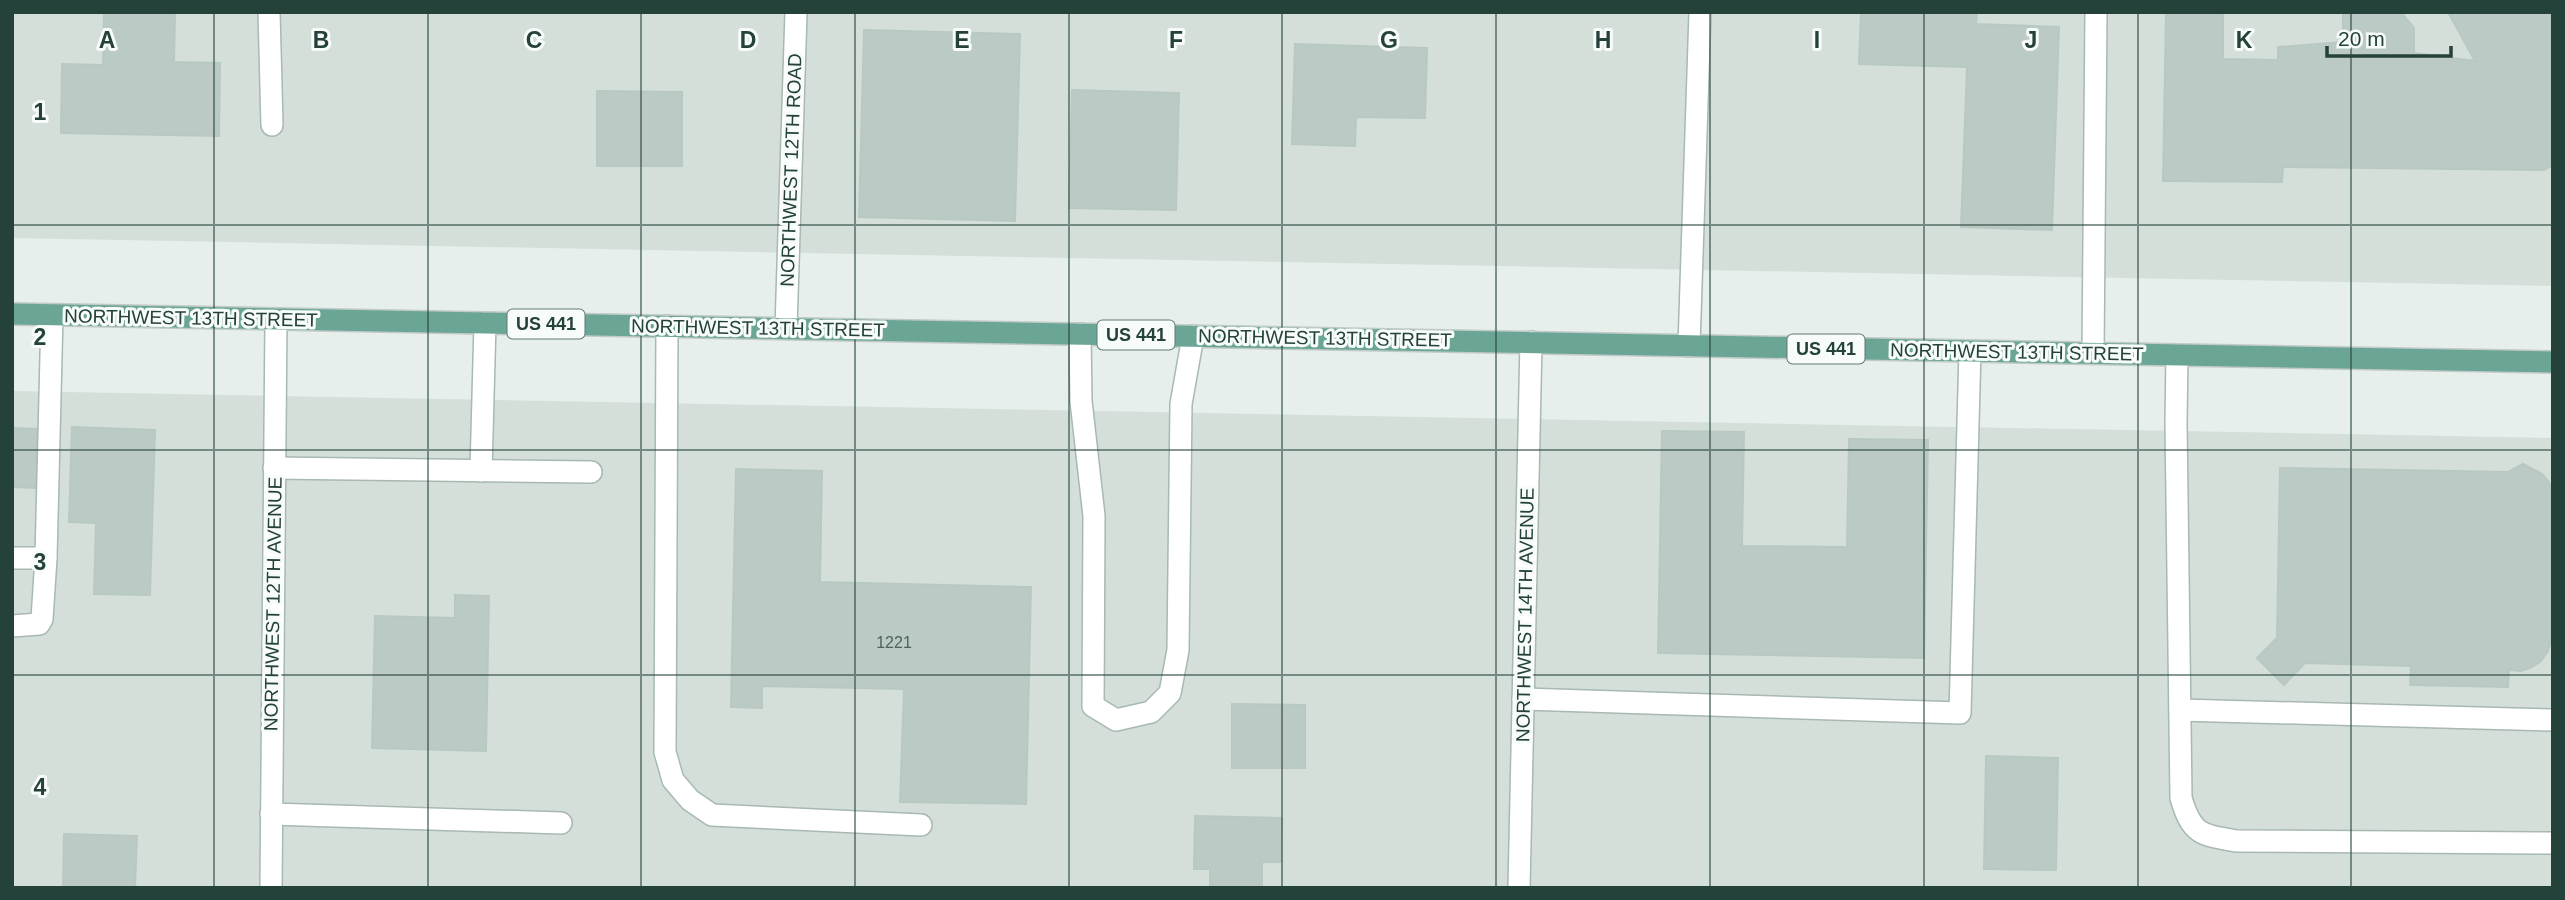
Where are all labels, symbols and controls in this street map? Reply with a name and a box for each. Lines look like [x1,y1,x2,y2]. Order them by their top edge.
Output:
scale bar [2327,14,2451,58]
text: A [99,27,115,53]
text: B [313,27,329,53]
text: C [526,27,542,53]
text: D [740,27,756,53]
text: E [954,27,970,53]
text: F [1169,27,1183,53]
text: G [1380,27,1398,53]
text: H [1595,27,1611,53]
text: I [1814,27,1820,53]
text: J [2025,27,2037,53]
text: K [2236,27,2253,53]
text: 20 m [2338,27,2385,50]
street label: NORTHWEST 12TH ROAD [776,53,806,287]
text: 1 [34,99,47,125]
street label: NORTHWEST 13TH STREET [64,305,318,331]
road number: US 441 [508,310,584,338]
street label: NORTHWEST 13TH STREET [631,315,885,341]
road number: US 441 [1098,320,1174,349]
text: 2 [34,324,46,350]
street label: NORTHWEST 13TH STREET [1198,325,1452,351]
road number: US 441 [1787,334,1864,363]
street label: NORTHWEST 13TH STREET [1890,339,2144,365]
street label: NORTHWEST 12TH AVENUE [260,477,286,731]
street label: NORTHWEST 14TH AVENUE [1512,488,1538,742]
text: 3 [34,549,46,575]
house number: 1221 [876,634,912,651]
text: 4 [34,774,47,800]

